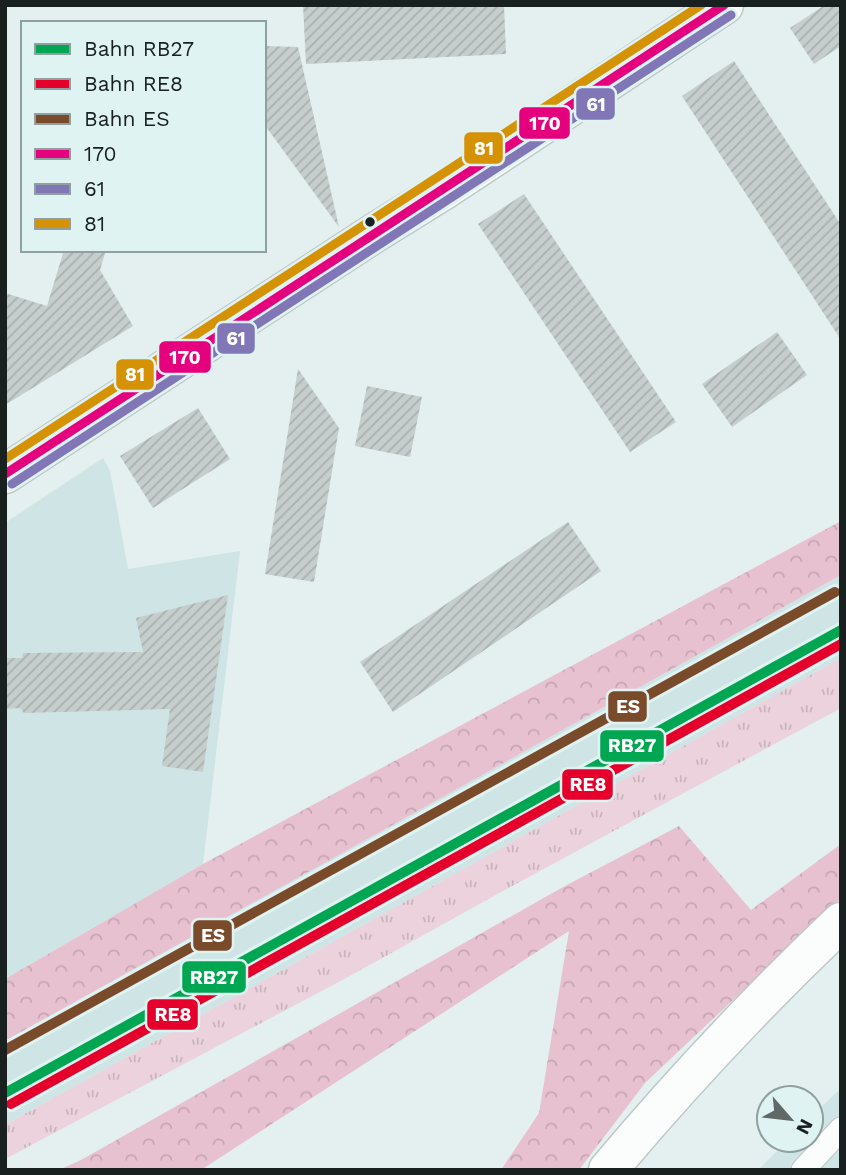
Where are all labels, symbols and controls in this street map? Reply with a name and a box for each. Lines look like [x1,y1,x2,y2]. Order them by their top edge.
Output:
legend [21,21,266,252]
text: Bahn RB27 [84,36,194,61]
text: Bahn RE8 [84,71,183,96]
line badge: 61 [575,87,616,121]
text: 61 [586,93,606,116]
text: Bahn ES [84,106,170,131]
line badge: 170 [518,106,571,140]
text: 170 [529,112,561,135]
line badge: 81 [463,131,504,165]
text: 81 [474,137,494,160]
text: 170 [84,141,117,166]
text: 61 [84,176,105,201]
text: 81 [84,211,105,236]
unlabelled marker [363,215,377,229]
line badge: 61 [216,322,256,355]
text: 61 [226,327,246,350]
line badge: 170 [158,340,212,374]
text: 170 [169,346,201,369]
line badge: 81 [115,358,155,391]
text: 81 [125,363,145,386]
line badge: ES [607,690,648,723]
text: ES [616,695,640,718]
line badge: RB27 [599,729,665,763]
text: RB27 [608,734,656,757]
line badge: RE8 [561,768,614,801]
text: RE8 [570,773,607,796]
line badge: ES [192,919,233,952]
text: ES [201,924,225,947]
line badge: RB27 [181,960,247,994]
text: RB27 [190,966,238,989]
line badge: RE8 [146,998,199,1031]
text: RE8 [155,1003,192,1026]
north arrow [755,1084,825,1154]
text: N [791,1115,818,1138]

